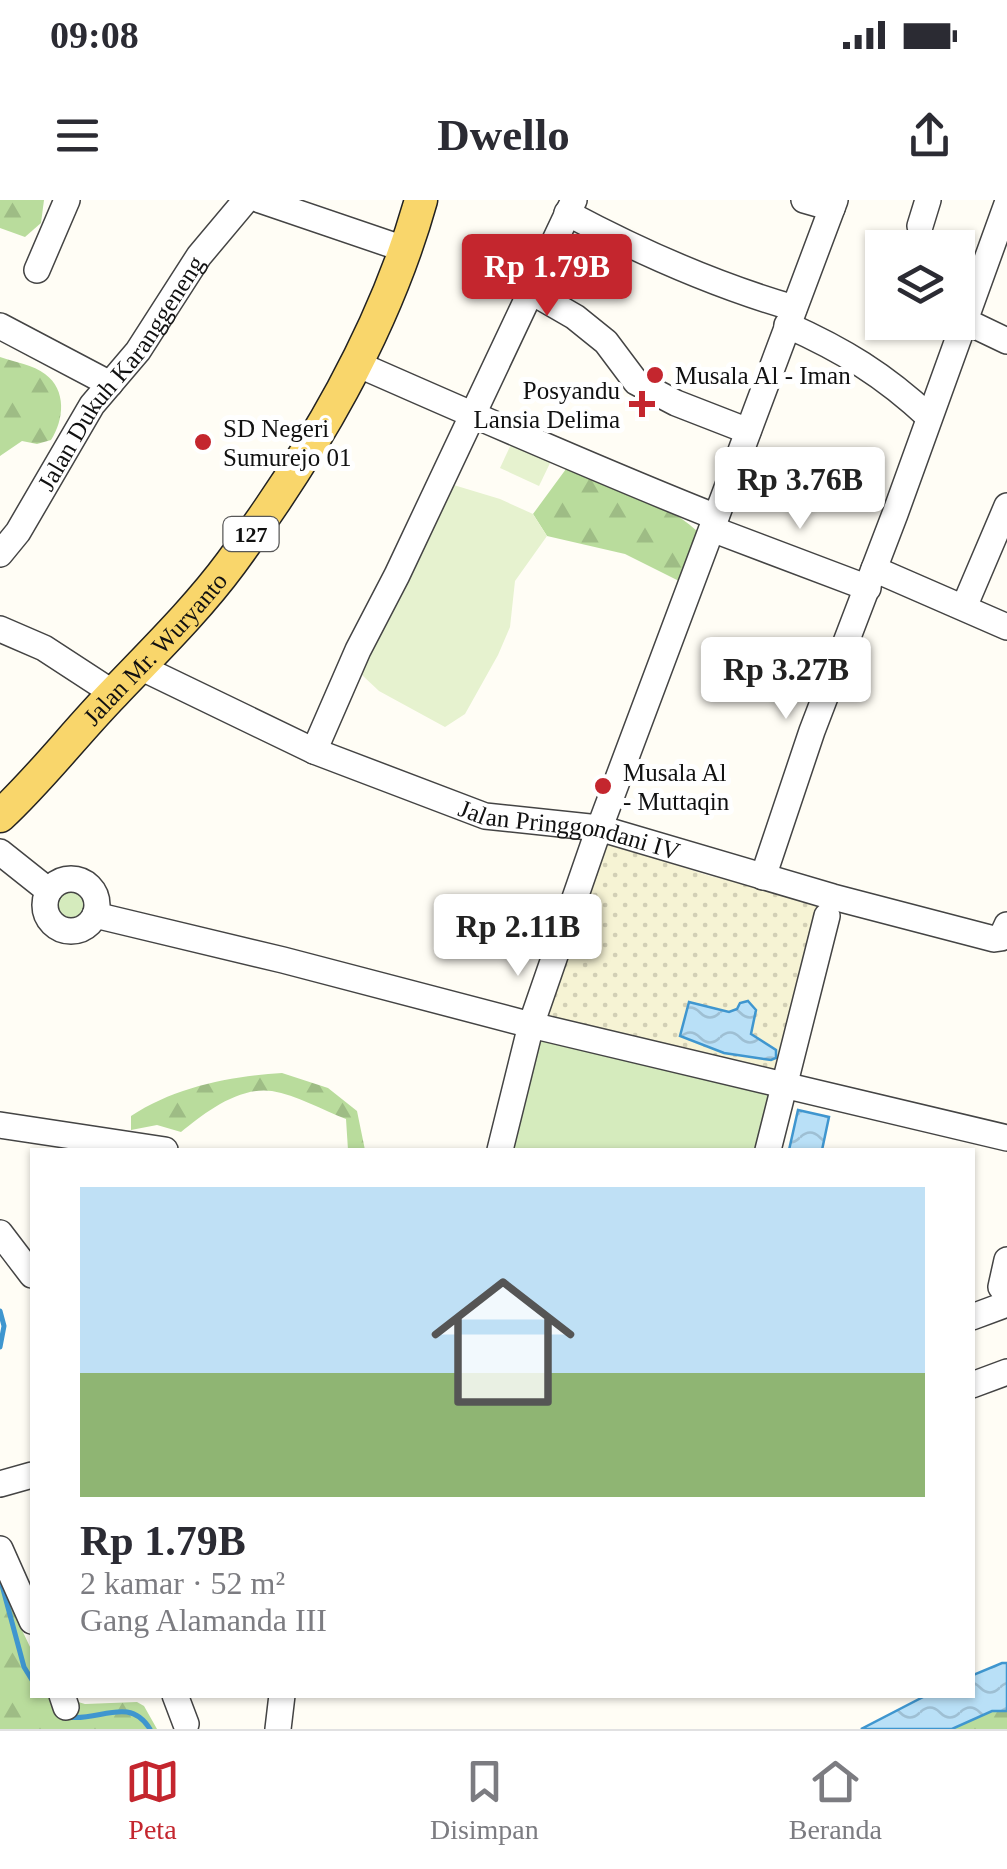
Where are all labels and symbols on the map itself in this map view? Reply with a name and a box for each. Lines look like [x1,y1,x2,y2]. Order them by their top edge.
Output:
pin: Rp 1.79B [444,234,650,319]
street label: Jalan Dukuh Karanggeneng [32,251,210,495]
place label: Musala Al - Iman [675,362,851,389]
marker: Musala Al - Iman [644,364,666,386]
place label: Posyandu Lansia Delima [474,377,620,433]
marker: Posyandu Lansia Delima [629,391,655,417]
place label: SD Negeri Sumurejo 01 [223,415,351,471]
marker: SD Negeri Sumurejo 01 [192,431,214,453]
pin: Rp 3.76B [697,447,903,532]
road number: 127 [224,517,278,551]
street label: Jalan Mr. Wuryanto [78,567,232,731]
pin: Rp 3.27B [683,637,889,722]
place label: Musala Al - Muttaqin [623,759,730,815]
marker: Musala Al - Muttaqin [592,775,614,797]
street label: Jalan Pringgondani IV [455,794,683,865]
pin: Rp 2.11B [415,894,621,979]

